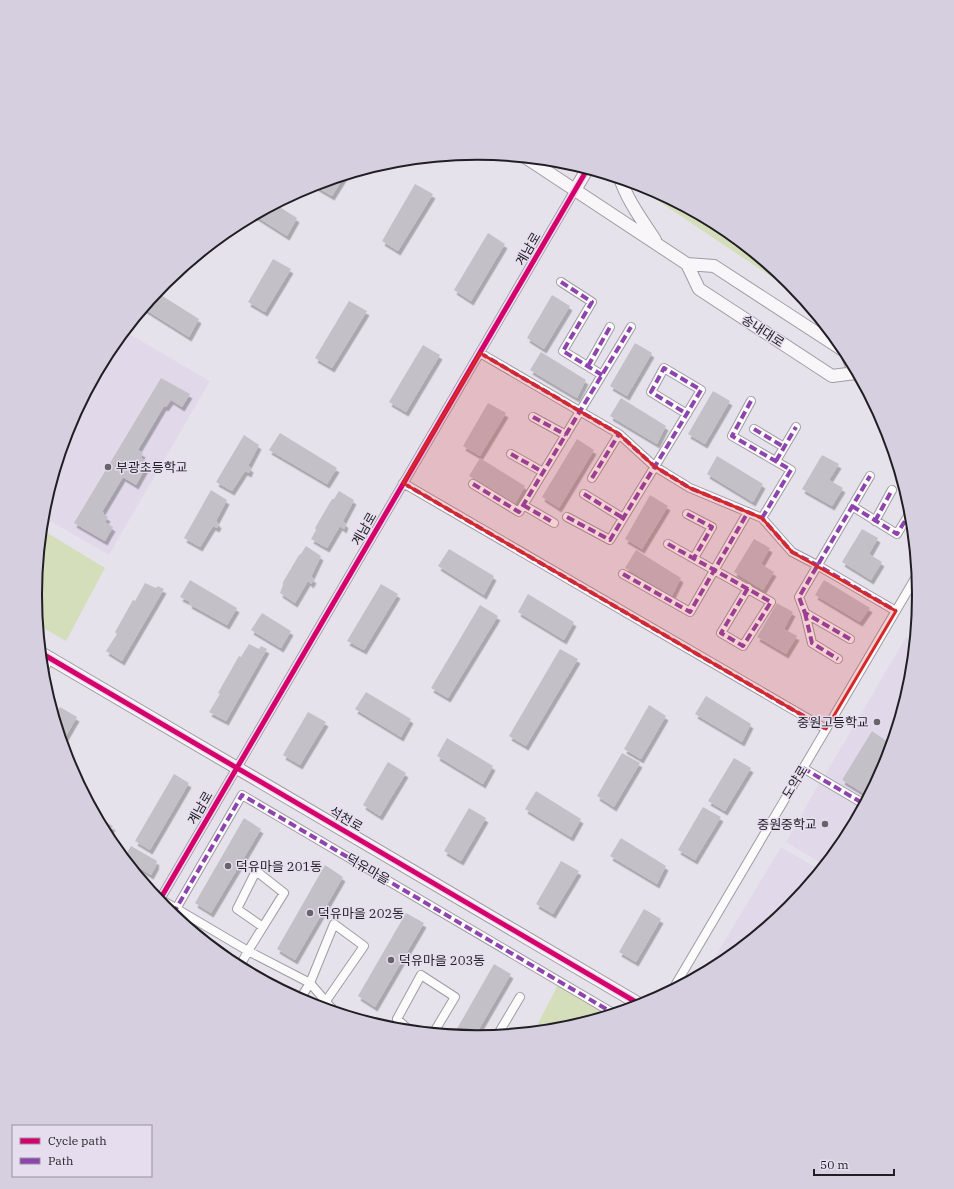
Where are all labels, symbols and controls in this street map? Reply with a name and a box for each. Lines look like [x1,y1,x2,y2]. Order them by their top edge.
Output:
street label: 계남로 [512,229,544,269]
street label: 송내대로 [738,311,788,351]
place label: 부광초등학교 [116,459,188,476]
marker: 부광초등학교 [103,462,113,472]
street label: 계남로 [348,509,380,549]
place label: 중원고등학교 [797,714,869,731]
marker: 중원고등학교 [872,717,882,727]
street label: 도약로 [778,762,812,802]
street label: 계남로 [184,788,216,828]
street label: 석천로 [326,803,366,835]
place label: 중원중학교 [757,816,817,833]
marker: 중원중학교 [820,819,830,829]
street label: 덕유마을 [343,850,393,888]
place label: 덕유마을 201동 [236,858,322,875]
marker: 덕유마을 201동 [223,861,233,871]
place label: 덕유마을 202동 [318,905,404,922]
marker: 덕유마을 202동 [305,908,315,918]
place label: 덕유마을 203동 [399,952,485,969]
marker: 덕유마을 203동 [386,955,396,965]
legend [12,1125,152,1177]
text: Cycle path [48,1133,107,1148]
scale bar [814,1151,894,1177]
text: Path [48,1153,74,1168]
text: 50 m [820,1157,849,1172]

